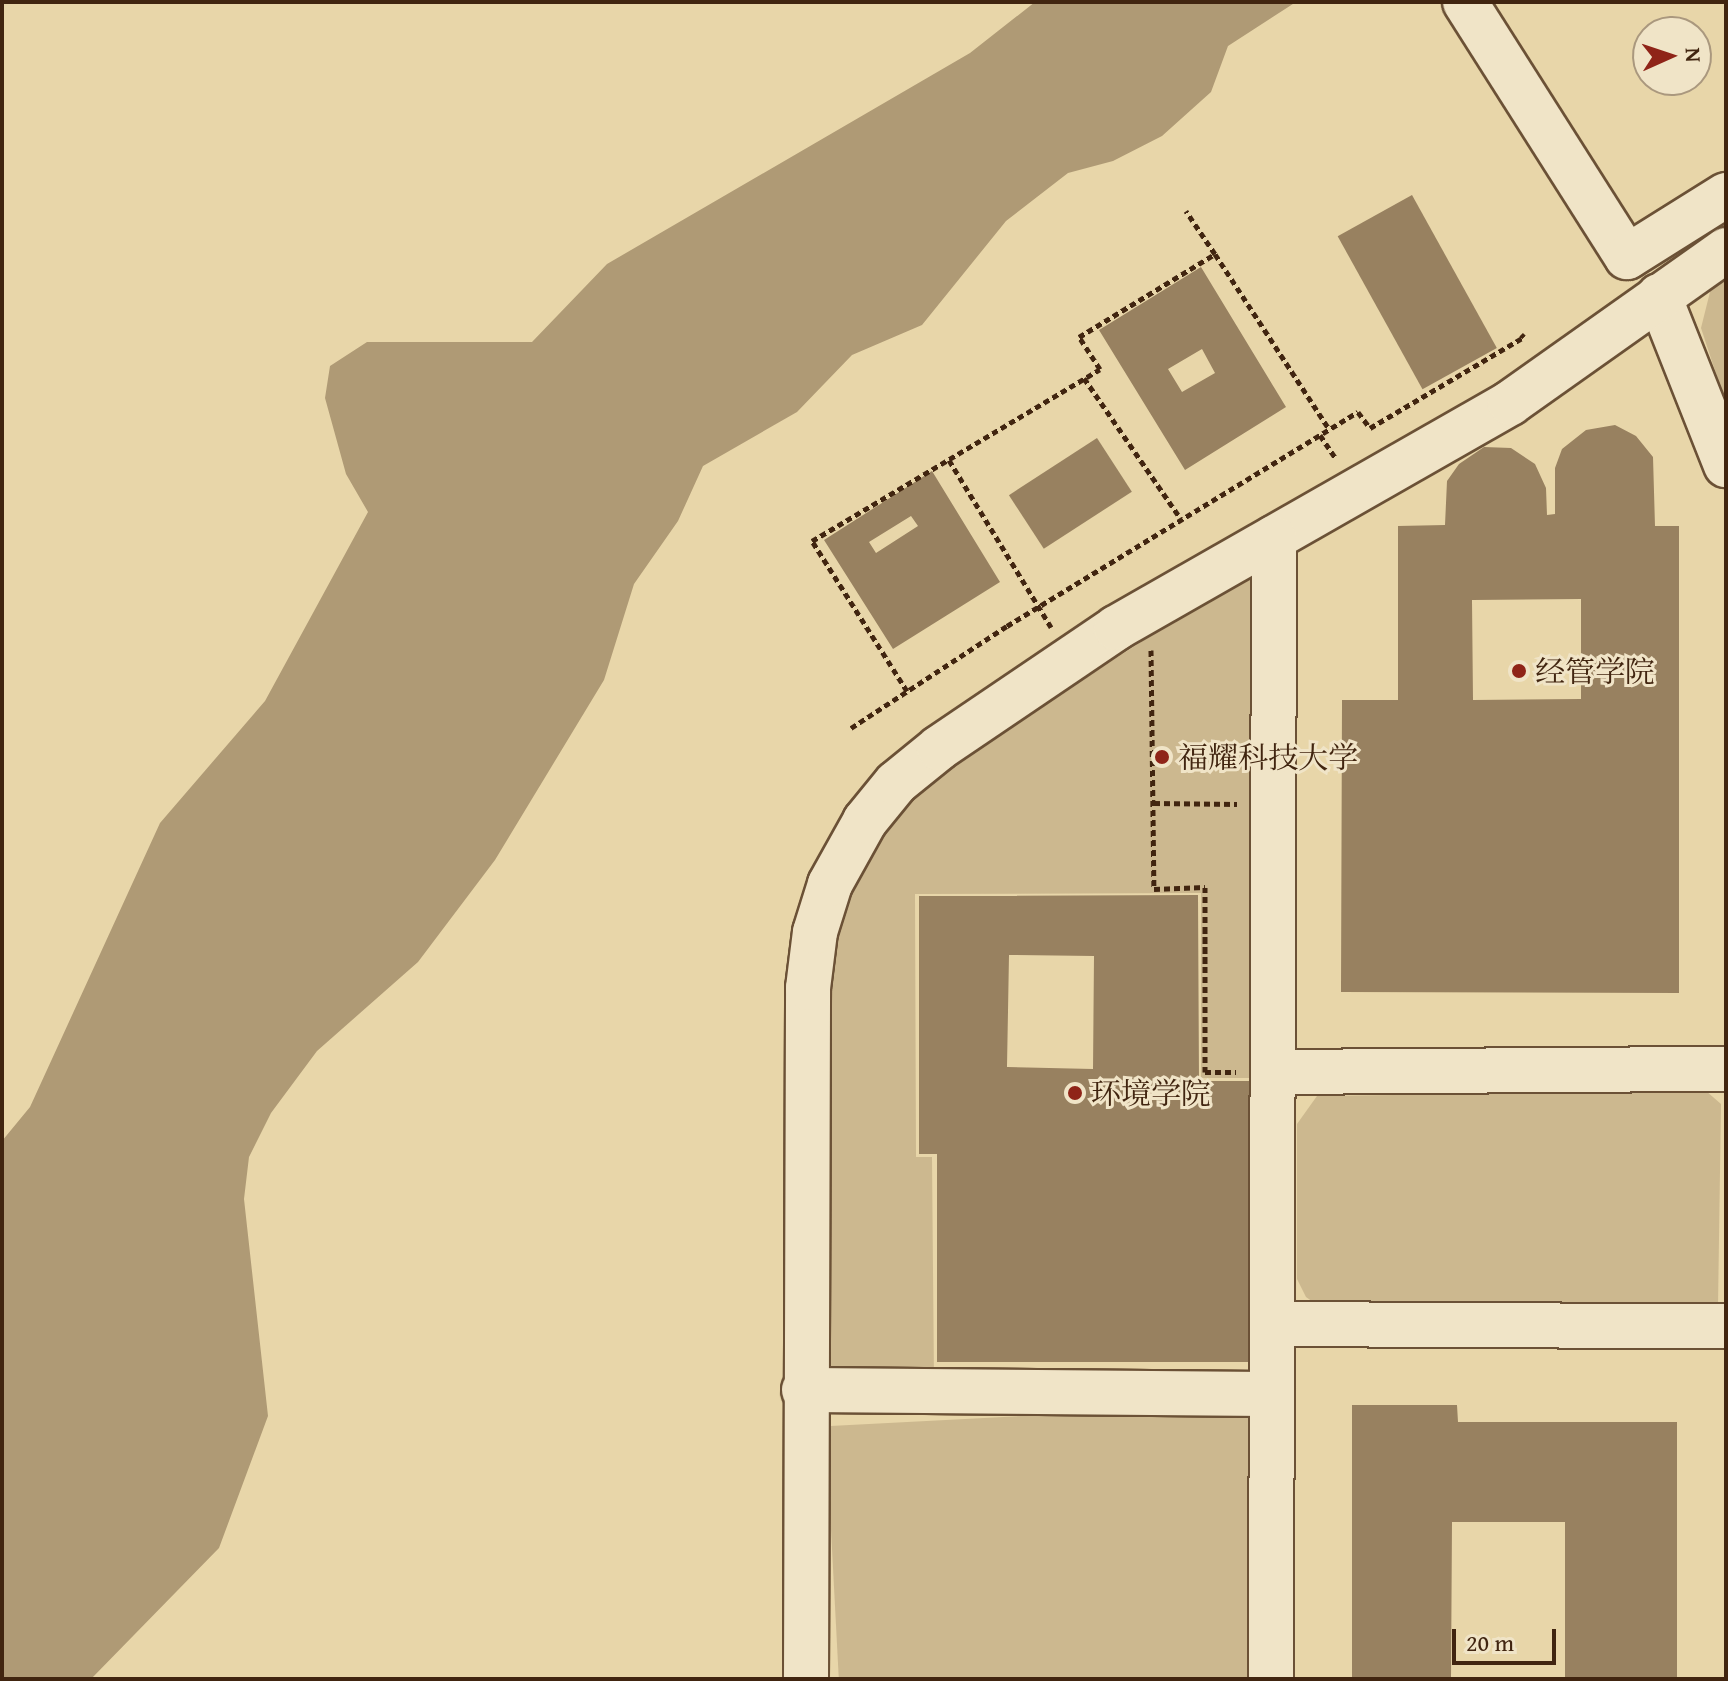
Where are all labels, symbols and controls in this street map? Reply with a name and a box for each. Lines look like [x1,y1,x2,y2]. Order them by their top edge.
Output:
north arrow [1632,16,1712,96]
text: N [1678,47,1710,63]
place label: 经管学院 [1535,653,1655,689]
marker: 经管学院 [1510,662,1528,680]
place label: 福耀科技大学 [1178,739,1358,775]
marker: 福耀科技大学 [1153,748,1171,766]
place label: 环境学院 [1091,1075,1211,1111]
marker: 环境学院 [1066,1084,1084,1102]
scale bar [1456,1613,1560,1663]
text: 20 m [1466,1625,1514,1660]

